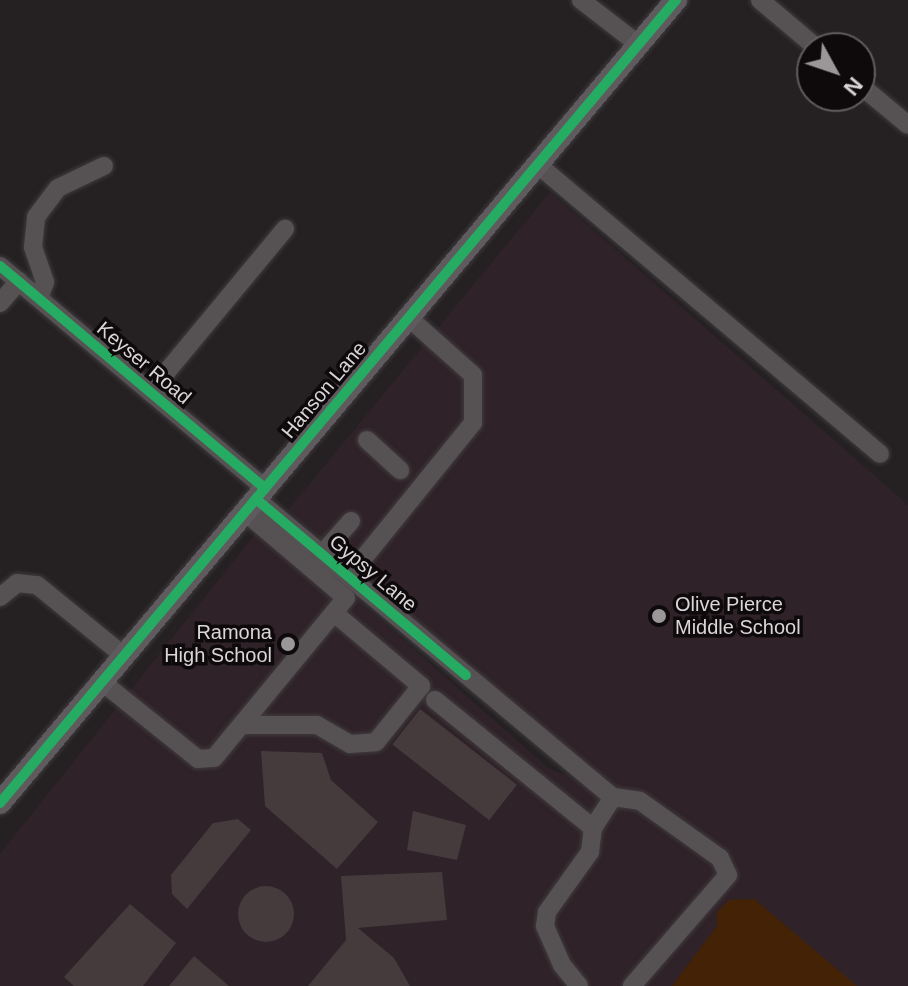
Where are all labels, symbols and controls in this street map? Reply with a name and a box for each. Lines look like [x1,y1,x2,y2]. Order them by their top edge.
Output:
north arrow [796,32,876,112]
text: N [839,72,868,101]
street label: Keyser Road [92,317,196,409]
street label: Hanson Lane [277,337,371,443]
street label: Gypsy Lane [324,530,422,616]
place label: Olive Pierce Middle School [675,592,801,639]
marker: Olive Pierce Middle School [650,607,668,625]
place label: Ramona High School [164,620,272,667]
marker: Ramona High School [279,635,297,653]

